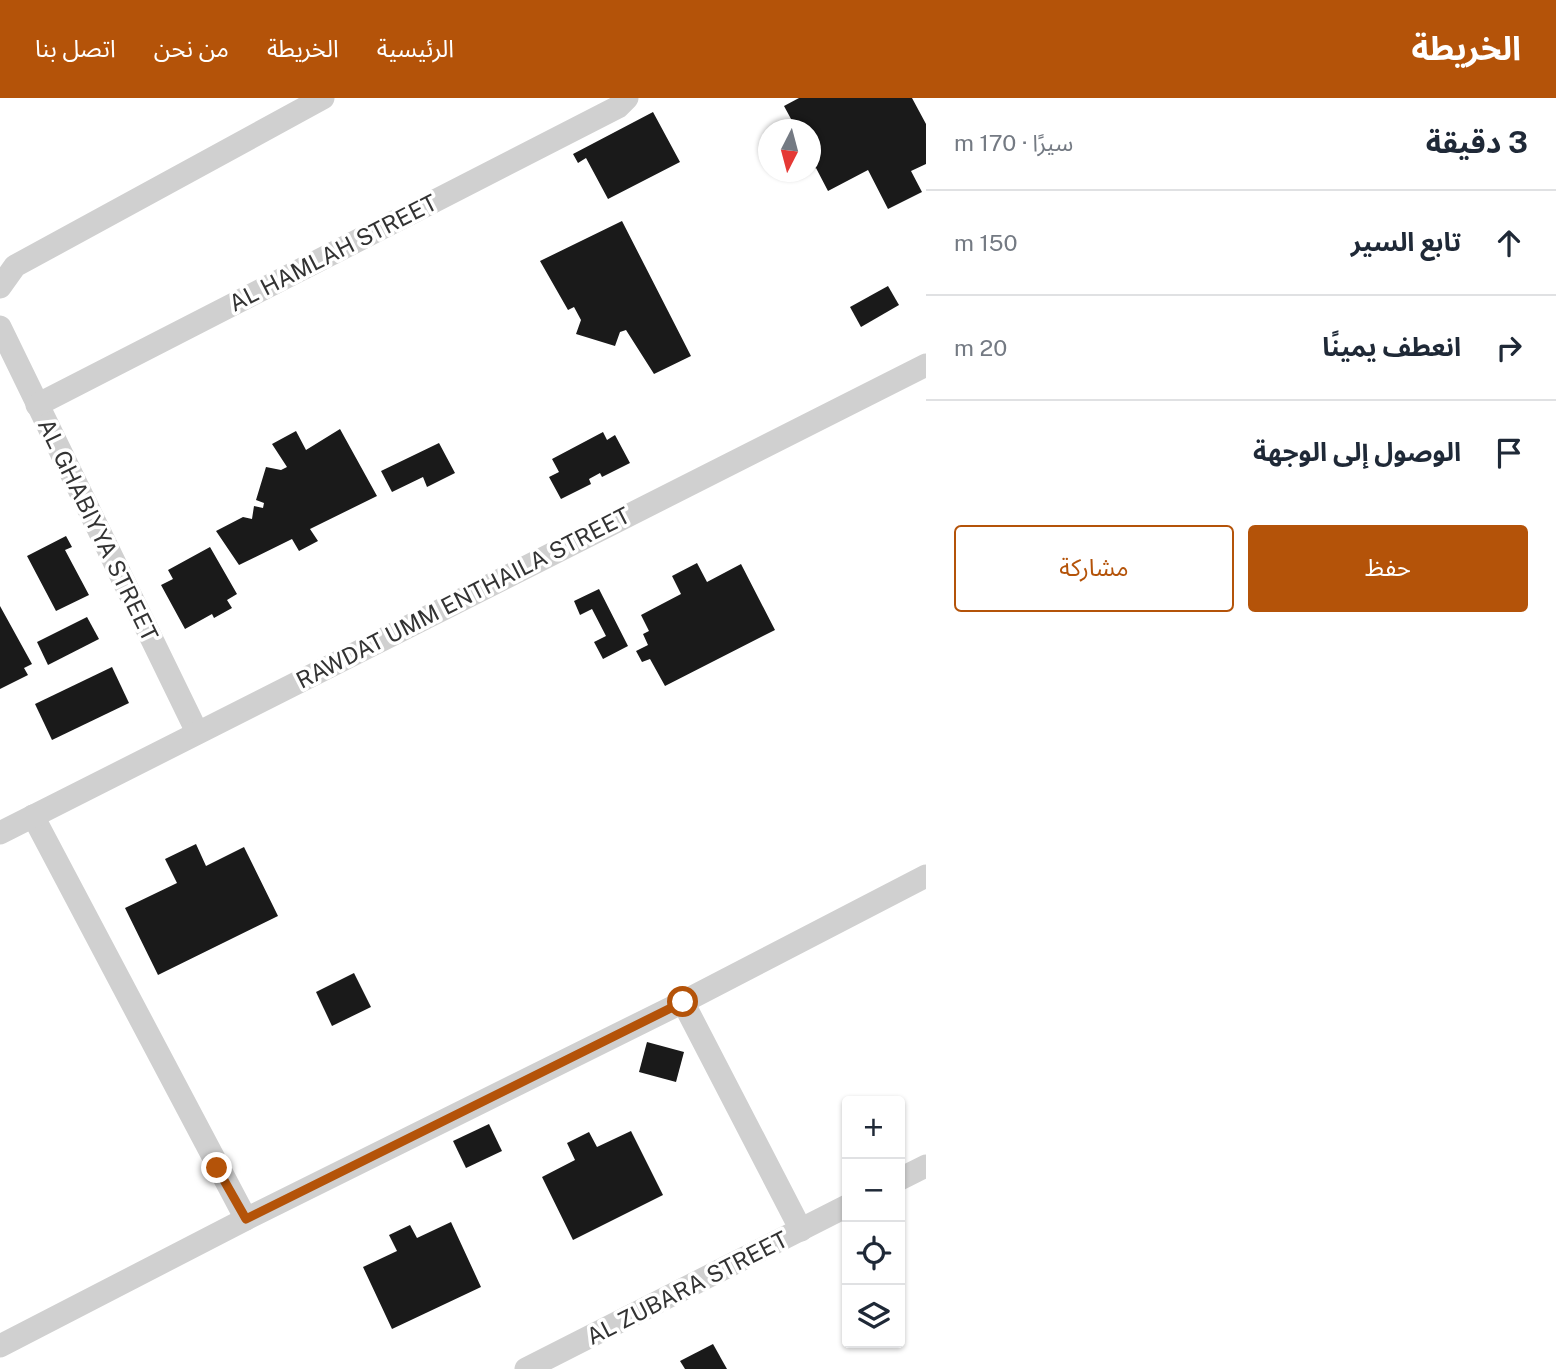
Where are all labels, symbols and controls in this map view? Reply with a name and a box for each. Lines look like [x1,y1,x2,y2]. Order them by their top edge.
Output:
text: الخريطة [1411,29,1521,67]
text: اتصل بنا [35,34,116,62]
text: من نحن [154,34,229,62]
text: الخريطة [267,34,339,62]
text: الرئيسية [377,34,454,62]
north arrow [758,119,821,182]
text: 3 دقيقة [1426,124,1528,160]
text: سيرًا · 170 m [954,129,1073,156]
street label: AL HAMLAH STREET [224,188,442,317]
icon: ahead [1490,224,1528,262]
text: تابع السير [1351,226,1461,257]
text: 150 m [954,229,1018,256]
icon: right [1490,329,1528,367]
text: انعطف يمينًا [1322,331,1461,362]
text: 20 m [954,334,1007,361]
street label: AL GHABIYYA STREET [33,414,164,646]
icon: arrive [1490,434,1528,472]
text: الوصول إلى الوجهة [1253,436,1461,467]
street label: RAWDAT UMM ENTHAILA STREET [291,501,634,694]
button: مشاركة [954,525,1234,612]
button: حفظ [1248,525,1528,612]
route start [667,986,698,1017]
map controls [842,1096,905,1348]
button: + [842,1096,905,1159]
route end [201,1152,232,1183]
button: − [842,1159,905,1222]
button: locate [842,1222,905,1285]
street label: AL ZUBARA STREET [582,1225,792,1350]
button: layers [842,1285,905,1348]

